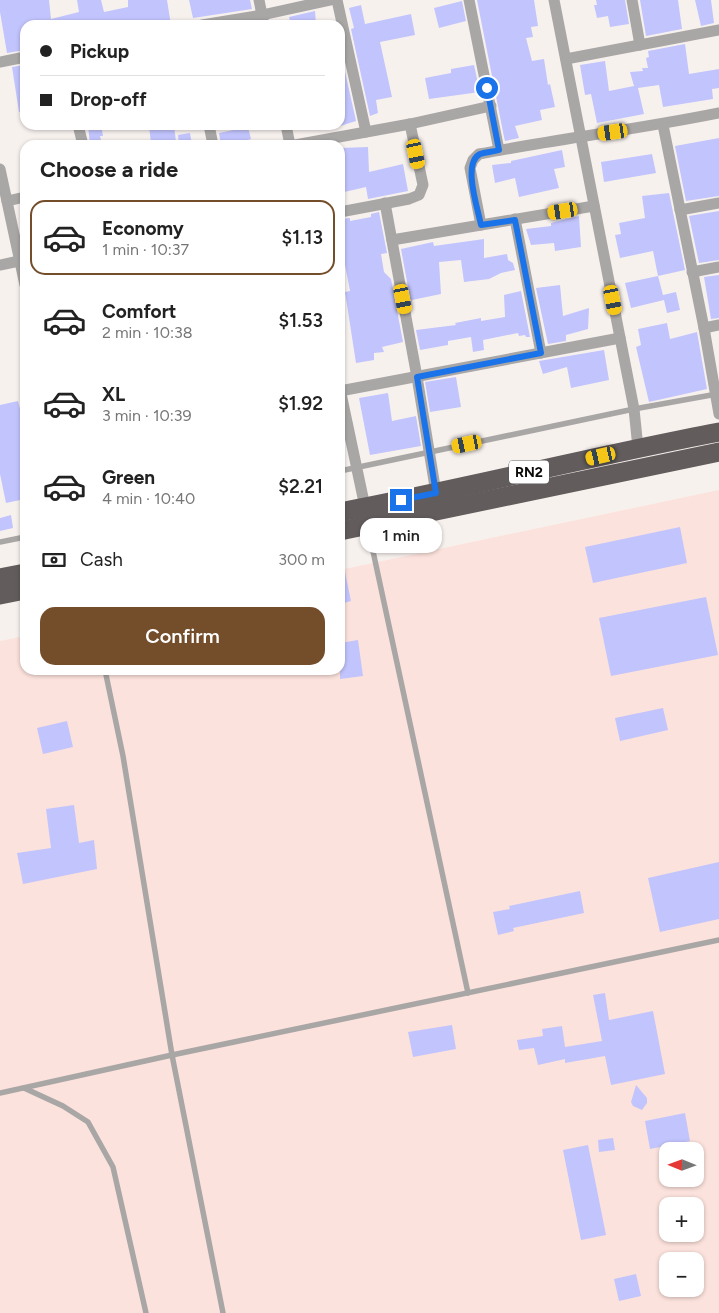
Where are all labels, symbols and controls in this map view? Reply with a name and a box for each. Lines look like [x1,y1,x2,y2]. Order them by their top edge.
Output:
text: Pickup [70,40,129,63]
route start [476,77,498,99]
text: Drop-off [70,88,147,111]
car [597,122,628,142]
car [405,138,426,170]
text: Choose a ride [40,156,178,183]
car [547,201,578,221]
icon: car [42,215,87,260]
text: Economy [102,217,184,240]
text: $1.13 [282,226,323,249]
text: 1 min · 10:37 [102,240,189,259]
car [392,283,413,315]
car [602,284,623,316]
icon: car [42,298,87,343]
text: Comfort [102,300,177,323]
text: $1.53 [279,309,323,332]
text: 2 min · 10:38 [102,323,193,342]
icon: car [42,381,87,426]
text: XL [102,383,125,406]
text: $1.92 [278,392,323,415]
text: 3 min · 10:39 [102,406,192,425]
car [450,434,483,454]
car [584,445,617,467]
road number: RN2 [509,461,549,484]
icon: car [42,464,87,509]
text: Green [102,466,155,489]
text: $2.21 [278,475,323,498]
text: 4 min · 10:40 [102,489,195,508]
route end [390,489,412,511]
callout: 1 min [360,518,442,552]
text: 1 min [382,526,420,545]
icon: cash [40,546,68,574]
text: Cash [80,548,123,571]
text: 300 m [278,550,325,569]
button: Confirm [40,607,325,665]
north arrow [659,1142,704,1188]
map controls [659,1142,704,1297]
button: + [659,1197,704,1242]
button: − [659,1252,704,1297]

